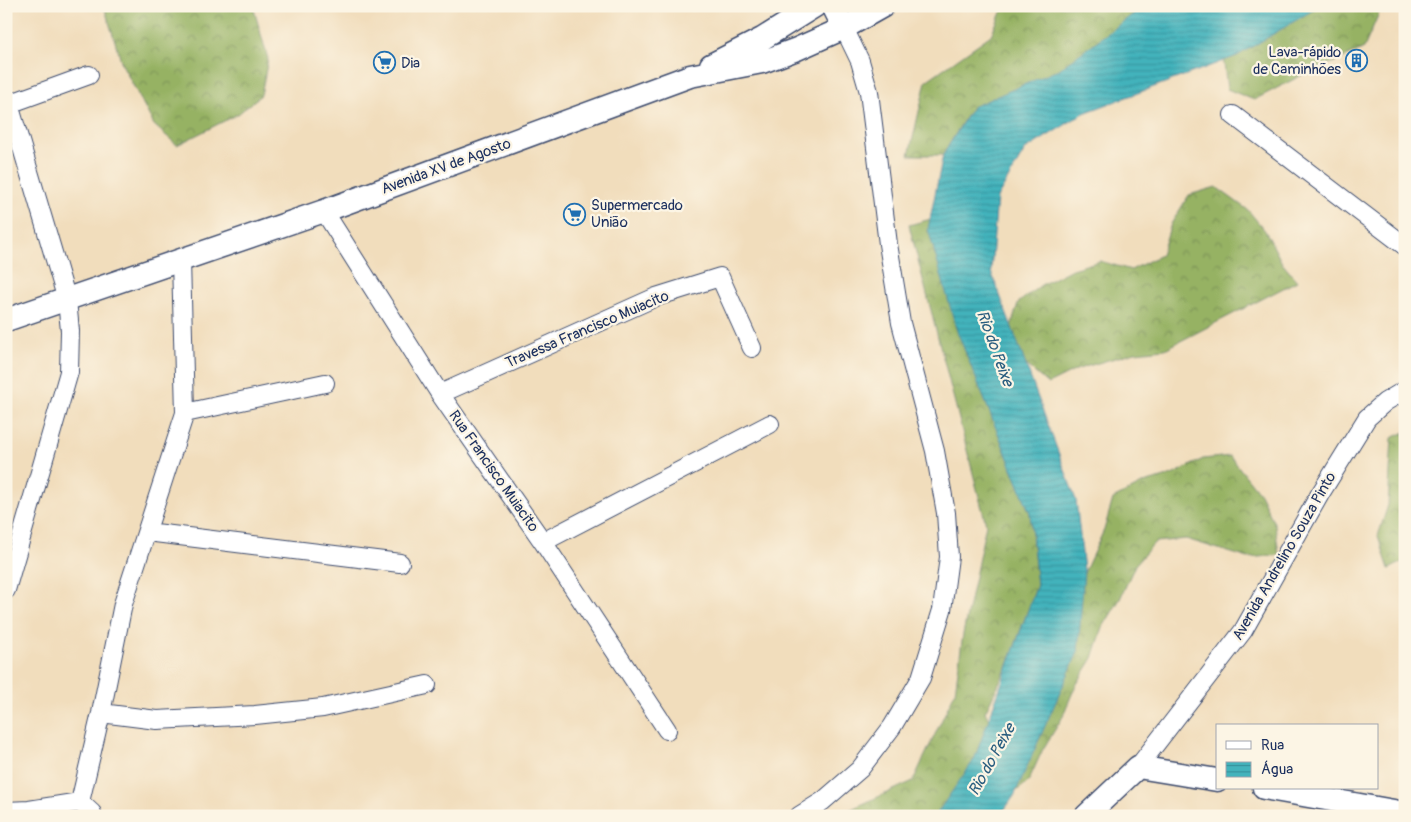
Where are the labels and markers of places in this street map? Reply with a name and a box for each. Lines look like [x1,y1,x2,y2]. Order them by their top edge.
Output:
place label: Lava-rápido de Caminhões [1253,43,1341,79]
building icon: Lava-rápido de Caminhões [1345,49,1369,73]
supermarket icon: Dia [373,51,397,75]
place label: Dia [401,54,420,73]
place label: Supermercado União [591,196,683,232]
supermarket icon: Supermercado União [563,202,587,226]

